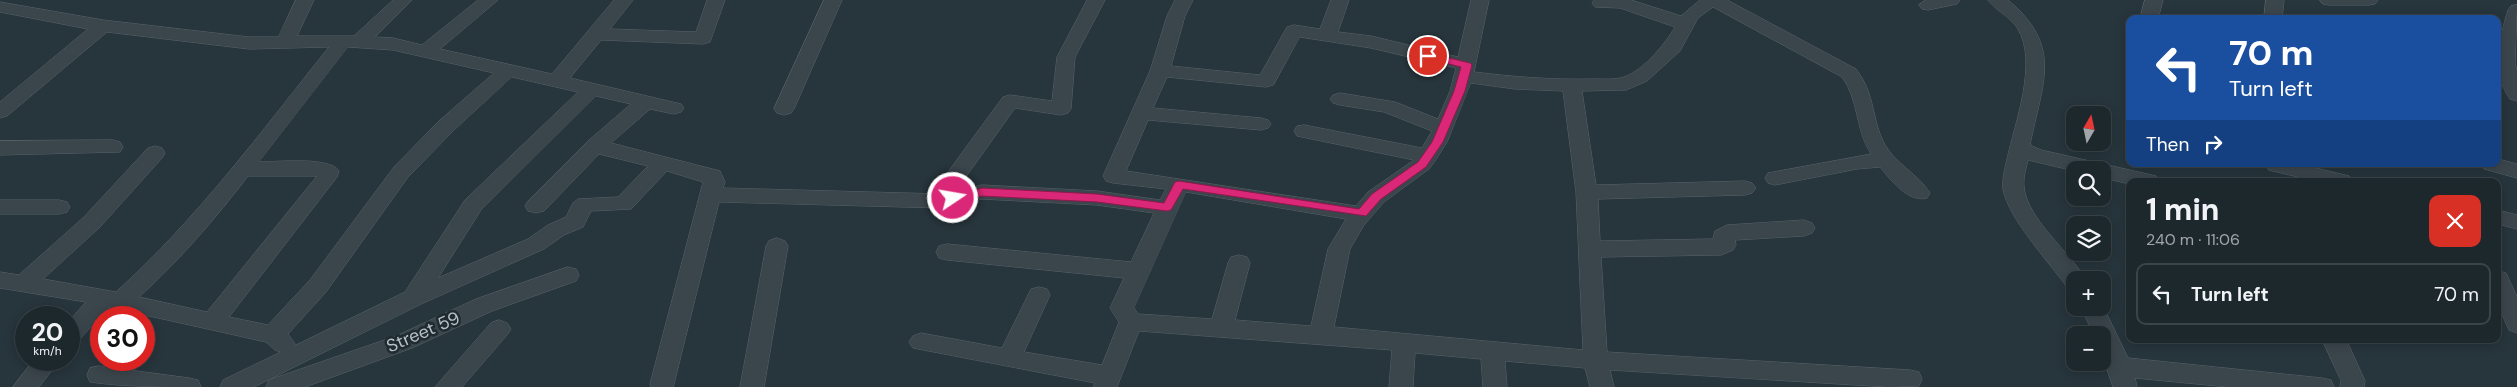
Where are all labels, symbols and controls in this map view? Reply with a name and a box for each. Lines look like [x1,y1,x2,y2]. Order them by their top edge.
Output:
text: 70 m [2229,30,2313,76]
pin [1407,35,1449,77]
icon: left [2146,35,2211,100]
icon: arrive [1414,42,1442,70]
text: Turn left [2229,74,2313,103]
north arrow [2066,106,2111,151]
map controls [2066,106,2111,371]
icon: right [2199,130,2227,158]
text: Then [2146,132,2189,157]
button: search [2066,161,2111,206]
position arrow [926,171,978,223]
text: 1 min [2146,190,2219,229]
button: close [2429,195,2481,247]
button: layers [2066,216,2111,261]
text: 240 m · 11:06 [2146,229,2240,250]
button: + [2066,271,2111,316]
icon: left [2148,280,2176,308]
text: Turn left [2191,282,2269,307]
text: 70 m [2434,282,2479,307]
speed limit sign: 30 [90,306,155,371]
street label: Street 59 [383,306,463,358]
text: 20 [32,316,63,349]
button: − [2066,326,2111,371]
text: km/h [33,343,62,359]

